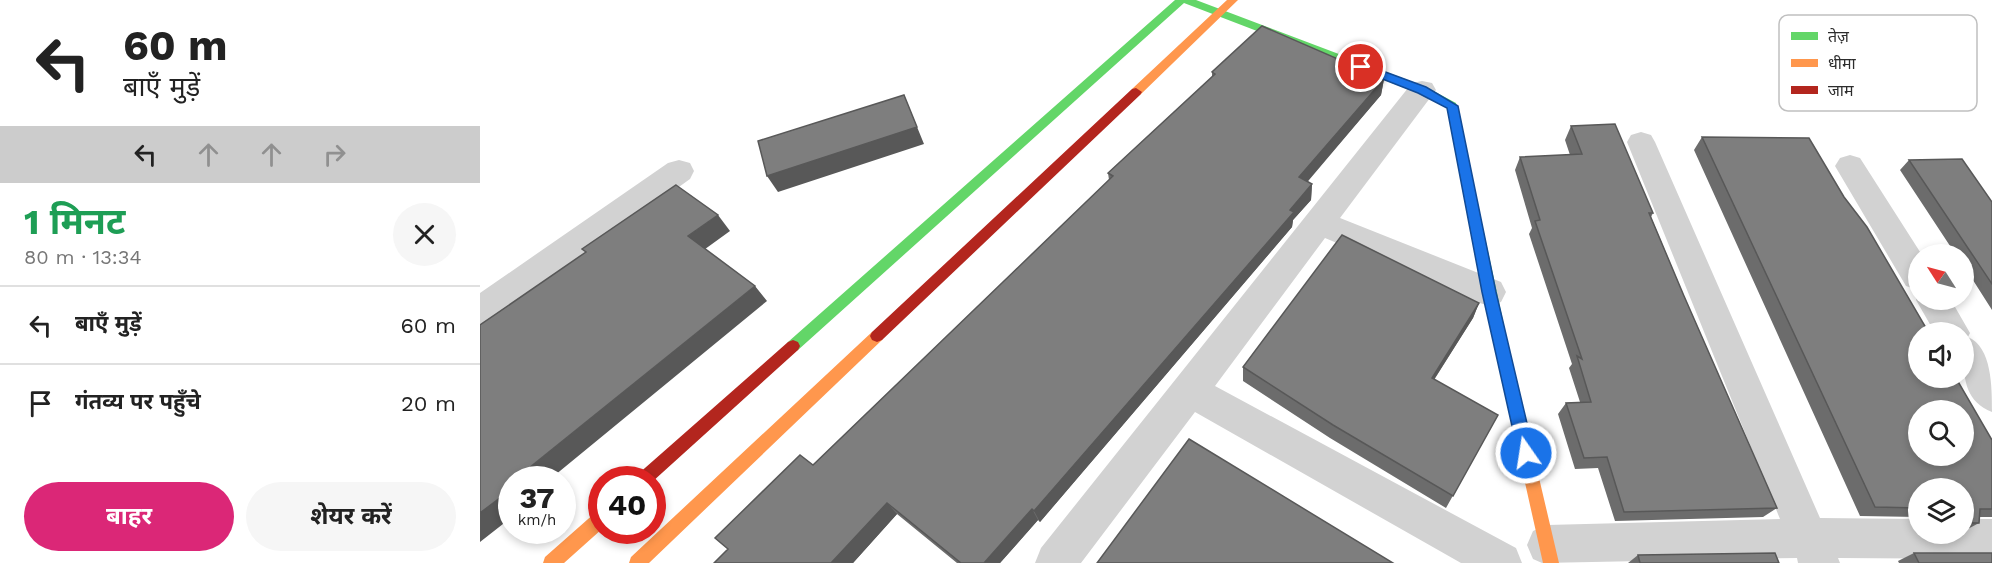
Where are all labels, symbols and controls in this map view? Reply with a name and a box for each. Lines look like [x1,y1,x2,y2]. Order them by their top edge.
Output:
legend [1779,15,1977,111]
text: 60 m [123,21,227,70]
icon: left [24,24,102,102]
text: तेज़ [1828,27,1850,46]
pin [1335,41,1386,92]
icon: arrive [1344,50,1377,83]
text: धीमा [1828,54,1857,73]
text: बाएँ मुड़ें [123,71,200,103]
text: जाम [1828,81,1854,100]
icon: left [129,138,162,171]
icon: ahead [192,138,225,171]
icon: ahead [255,138,288,171]
icon: right [318,138,351,171]
text: 1 मिनट [24,201,125,243]
button: close [393,203,456,266]
north arrow [1908,244,1974,310]
map controls [1908,244,1974,544]
text: 80 m · 13:34 [24,245,142,269]
icon: left [24,309,57,342]
text: बाएँ मुड़ें [75,311,142,336]
text: 60 m [400,313,456,338]
button: sound [1908,322,1974,388]
icon: arrive [24,387,57,420]
text: गंतव्य पर पहुँचे [75,389,201,414]
text: 20 m [401,391,456,416]
button: search [1908,400,1974,466]
position arrow [1494,421,1558,485]
speed limit sign: 40 [588,466,666,544]
button: layers [1908,478,1974,544]
text: 37 [519,480,555,515]
button: बाहर [24,482,234,551]
button: शेयर करें [246,482,456,551]
text: km/h [518,511,556,529]

